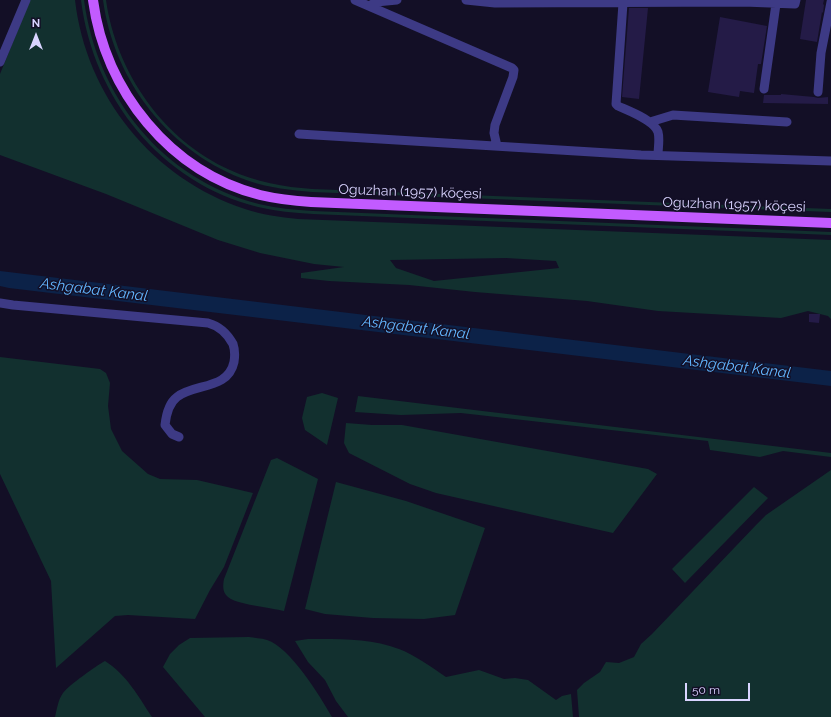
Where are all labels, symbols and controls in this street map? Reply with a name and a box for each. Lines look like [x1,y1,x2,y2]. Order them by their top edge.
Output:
north arrow [16,16,56,56]
text: N [32,17,40,30]
street label: Oguzhan (1957) köçesi [338,181,482,203]
street label: Oguzhan (1957) köçesi [662,194,806,216]
water label: Ashgabat Kanal [39,274,149,306]
water label: Ashgabat Kanal [361,312,471,344]
water label: Ashgabat Kanal [682,351,792,383]
scale bar [687,675,752,701]
text: 50 m [692,683,720,697]

